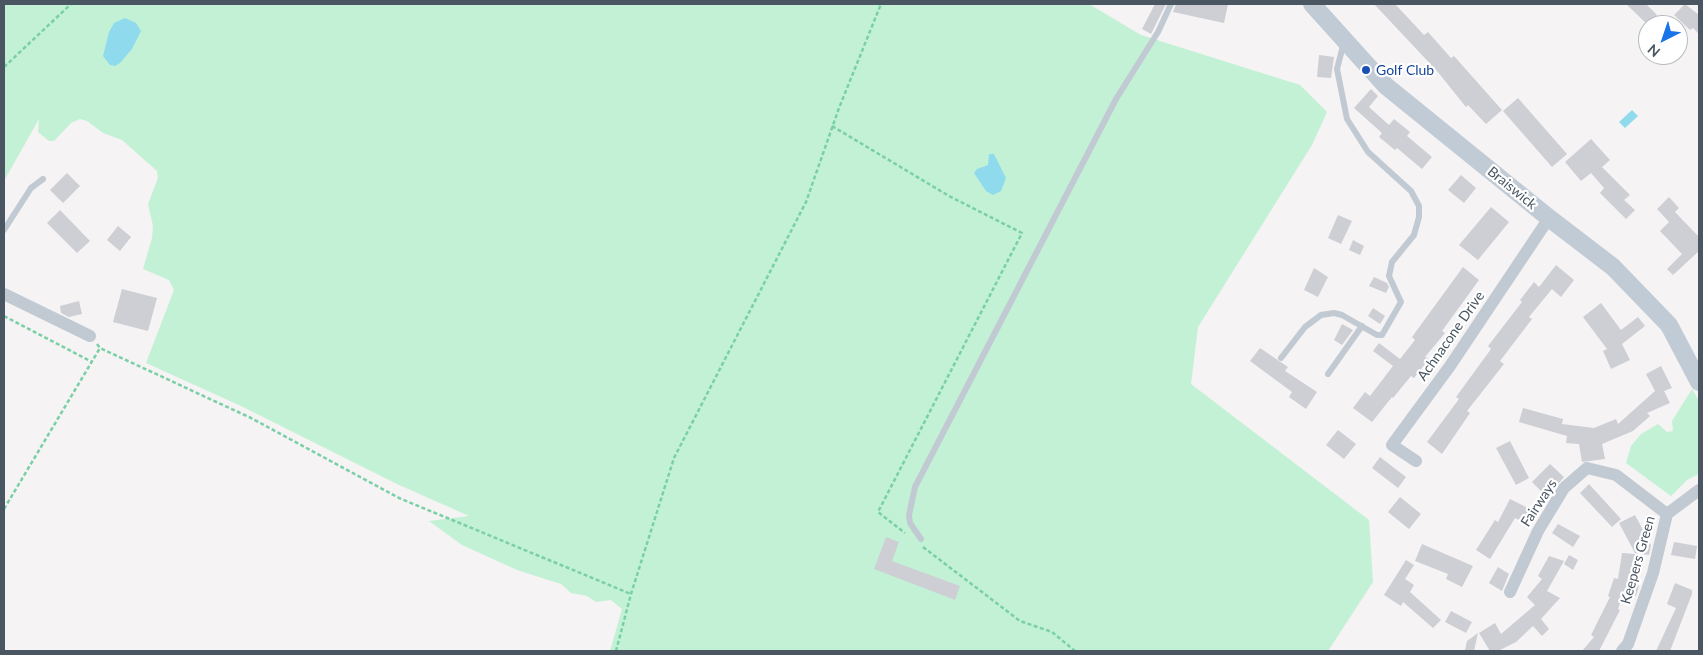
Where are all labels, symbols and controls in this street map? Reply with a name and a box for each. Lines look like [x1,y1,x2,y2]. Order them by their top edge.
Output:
north arrow [1638,15,1688,65]
text: N [1644,41,1663,61]
place label: Golf Club [1376,62,1434,78]
marker: Golf Club [1360,64,1372,76]
street label: Braiswick [1484,163,1540,213]
street label: Achnacone Drive [1414,288,1488,384]
street label: Fairways [1517,476,1561,530]
street label: Keepers Green [1617,514,1659,606]

